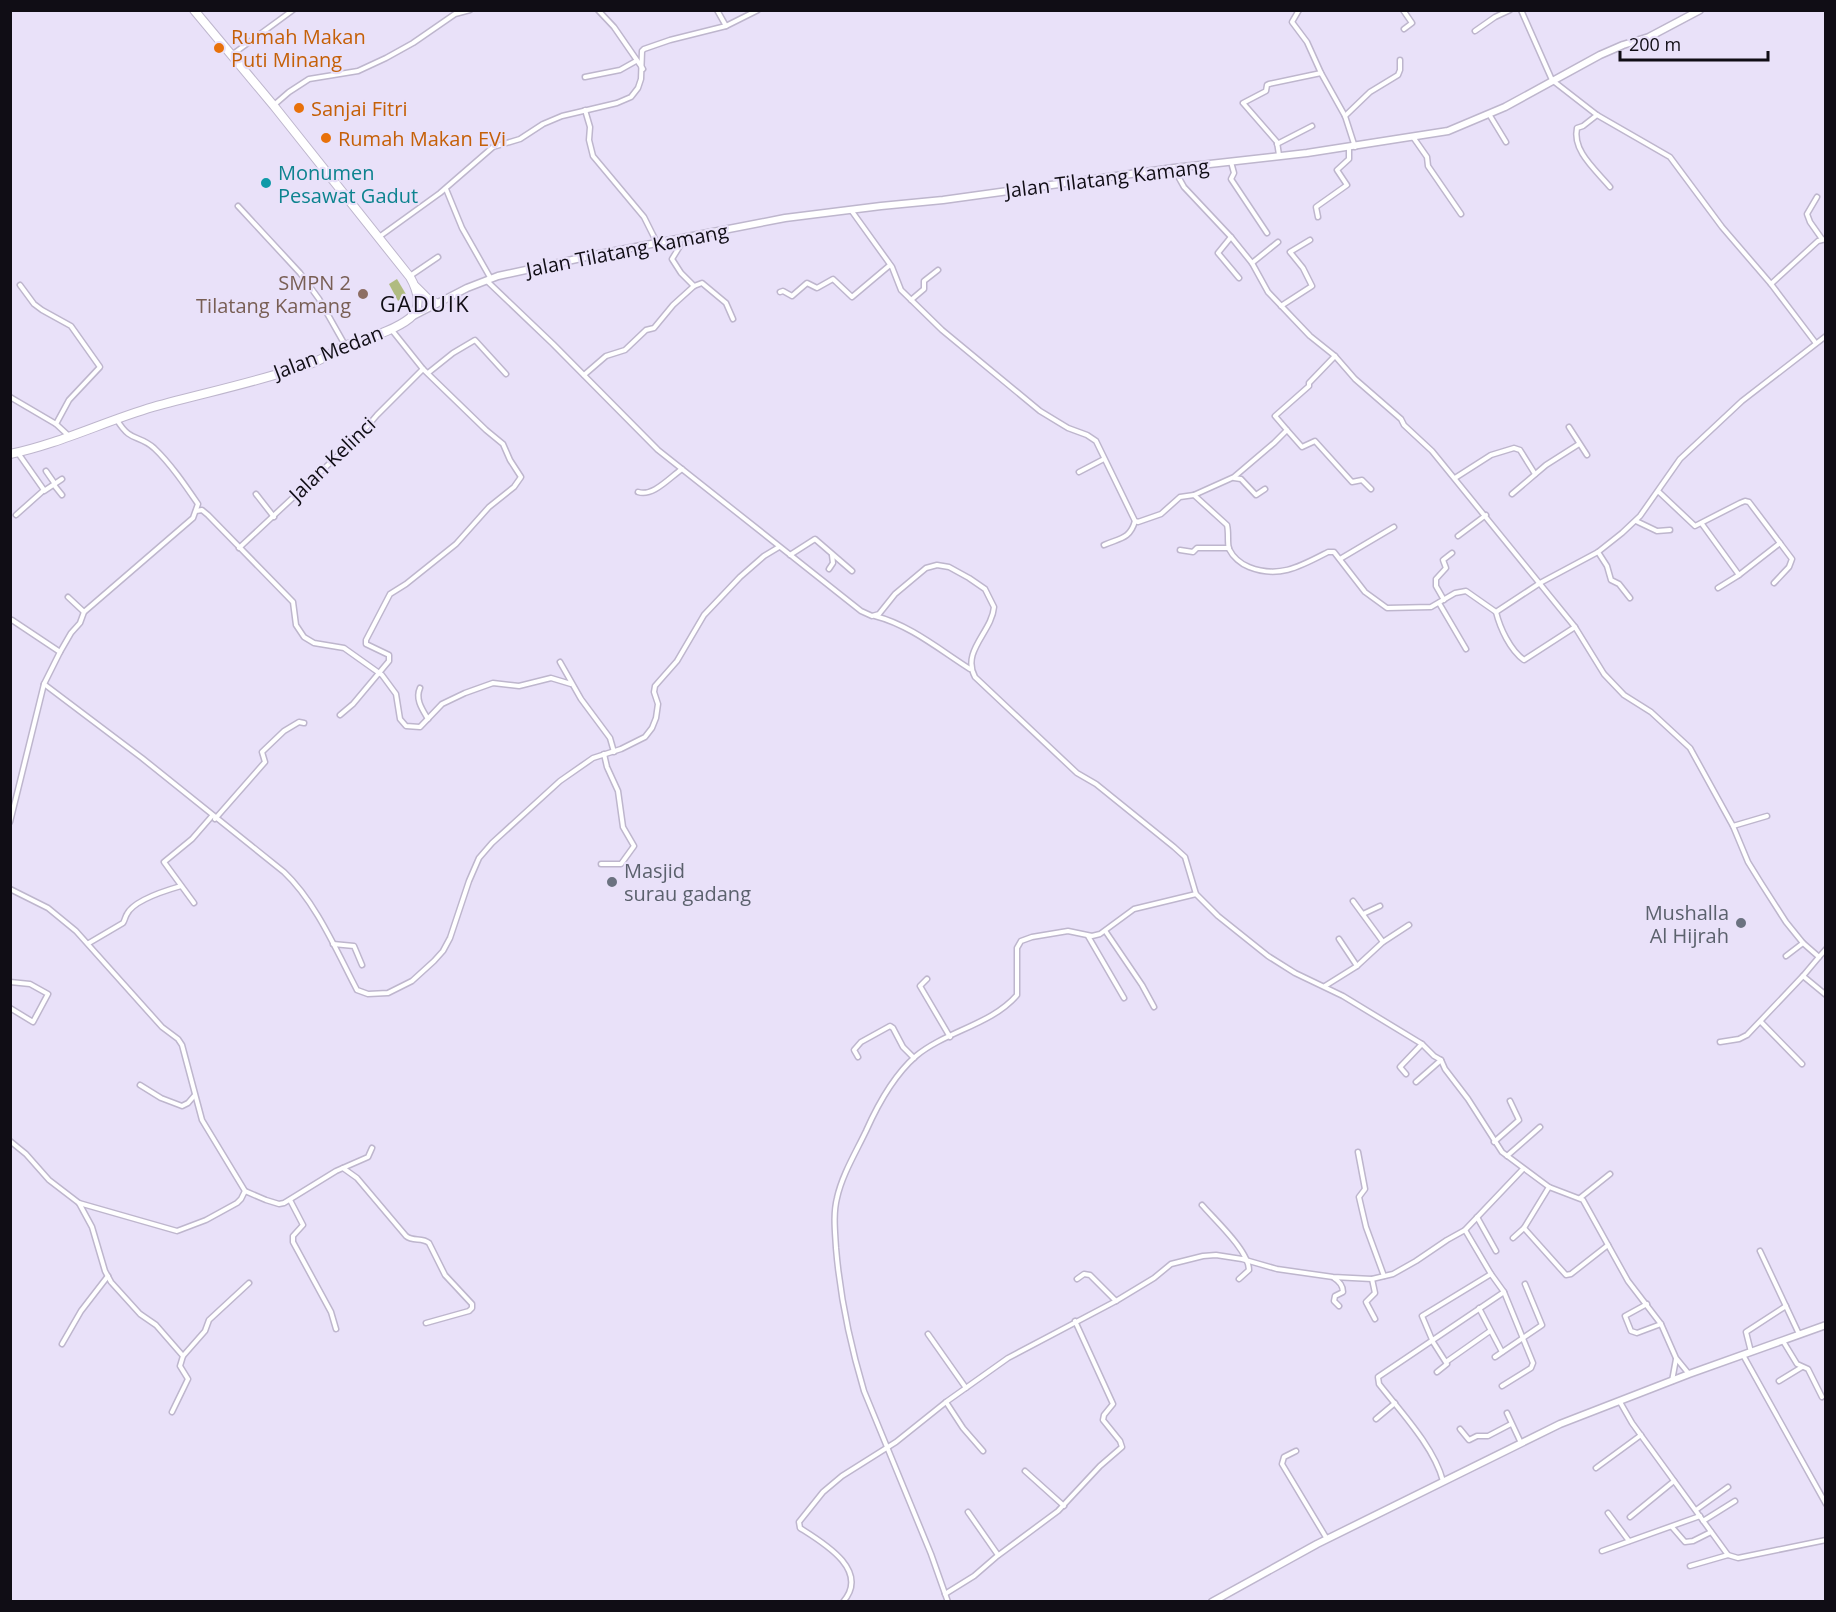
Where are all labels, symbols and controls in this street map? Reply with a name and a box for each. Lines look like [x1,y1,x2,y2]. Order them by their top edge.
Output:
place label: Rumah Makan Puti Minang [231,23,366,73]
scale bar [1620,24,1768,62]
text: 200 m [1629,32,1681,56]
marker: Rumah Makan Puti Minang [212,41,226,55]
place label: Sanjai Fitri [311,95,407,122]
marker: Sanjai Fitri [292,101,306,115]
place label: Rumah Makan EVi [338,125,506,152]
marker: Rumah Makan EVi [319,131,333,145]
street label: Jalan Tilatang Kamang [1002,152,1211,204]
place label: Monumen Pesawat Gadut [278,159,418,209]
marker: Monumen Pesawat Gadut [259,176,273,190]
street label: Jalan Tilatang Kamang [522,217,730,283]
place label: SMPN 2 Tilatang Kamang [196,269,351,319]
marker: SMPN 2 Tilatang Kamang [356,287,370,301]
district label: GADUIK [380,288,470,318]
street label: Jalan Medan [268,319,386,386]
street label: Jalan Kelinci [281,411,381,509]
place label: Masjid surau gadang [624,857,751,907]
marker: Masjid surau gadang [605,875,619,889]
place label: Mushalla Al Hijrah [1645,899,1729,949]
marker: Mushalla Al Hijrah [1734,916,1748,930]

